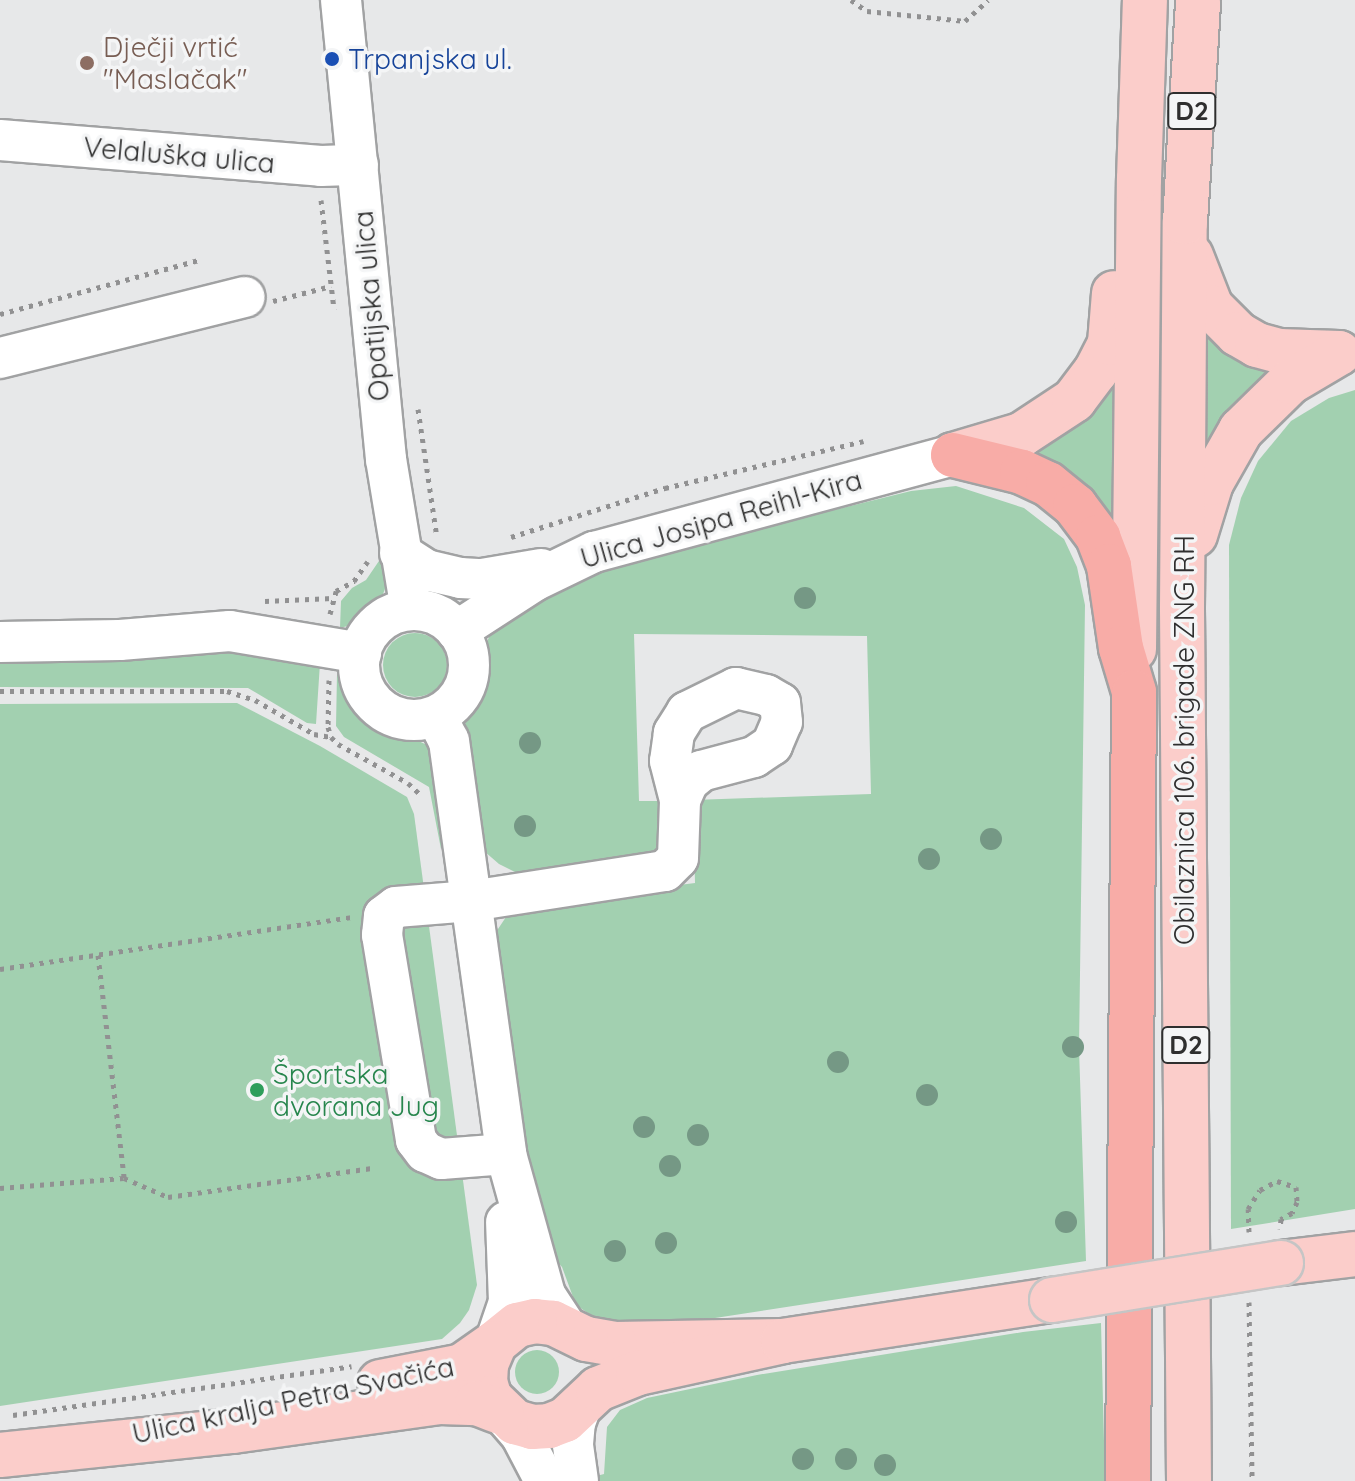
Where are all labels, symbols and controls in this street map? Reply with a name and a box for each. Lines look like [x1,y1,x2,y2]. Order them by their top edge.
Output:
place label: Dječji vrtić "Maslačak" [103,30,248,96]
place label: Trpanjska ul. [348,42,512,76]
marker: Trpanjska ul. [323,50,341,68]
marker: Dječji vrtić "Maslačak" [78,54,96,72]
road number: D2 [1166,89,1218,133]
street label: Velaluška ulica [82,130,276,180]
street label: Opatijska ulica [346,209,396,403]
street label: Ulica Josipa Reihl-Kira [576,463,866,575]
street label: Obilaznica 106. brigade ZNG RH [1167,535,1201,945]
road number: D2 [1160,1023,1212,1067]
place label: Športska dvorana Jug [273,1057,439,1123]
marker: Športska dvorana Jug [248,1081,266,1099]
street label: Ulica kralja Petra Svačića [129,1349,457,1451]

